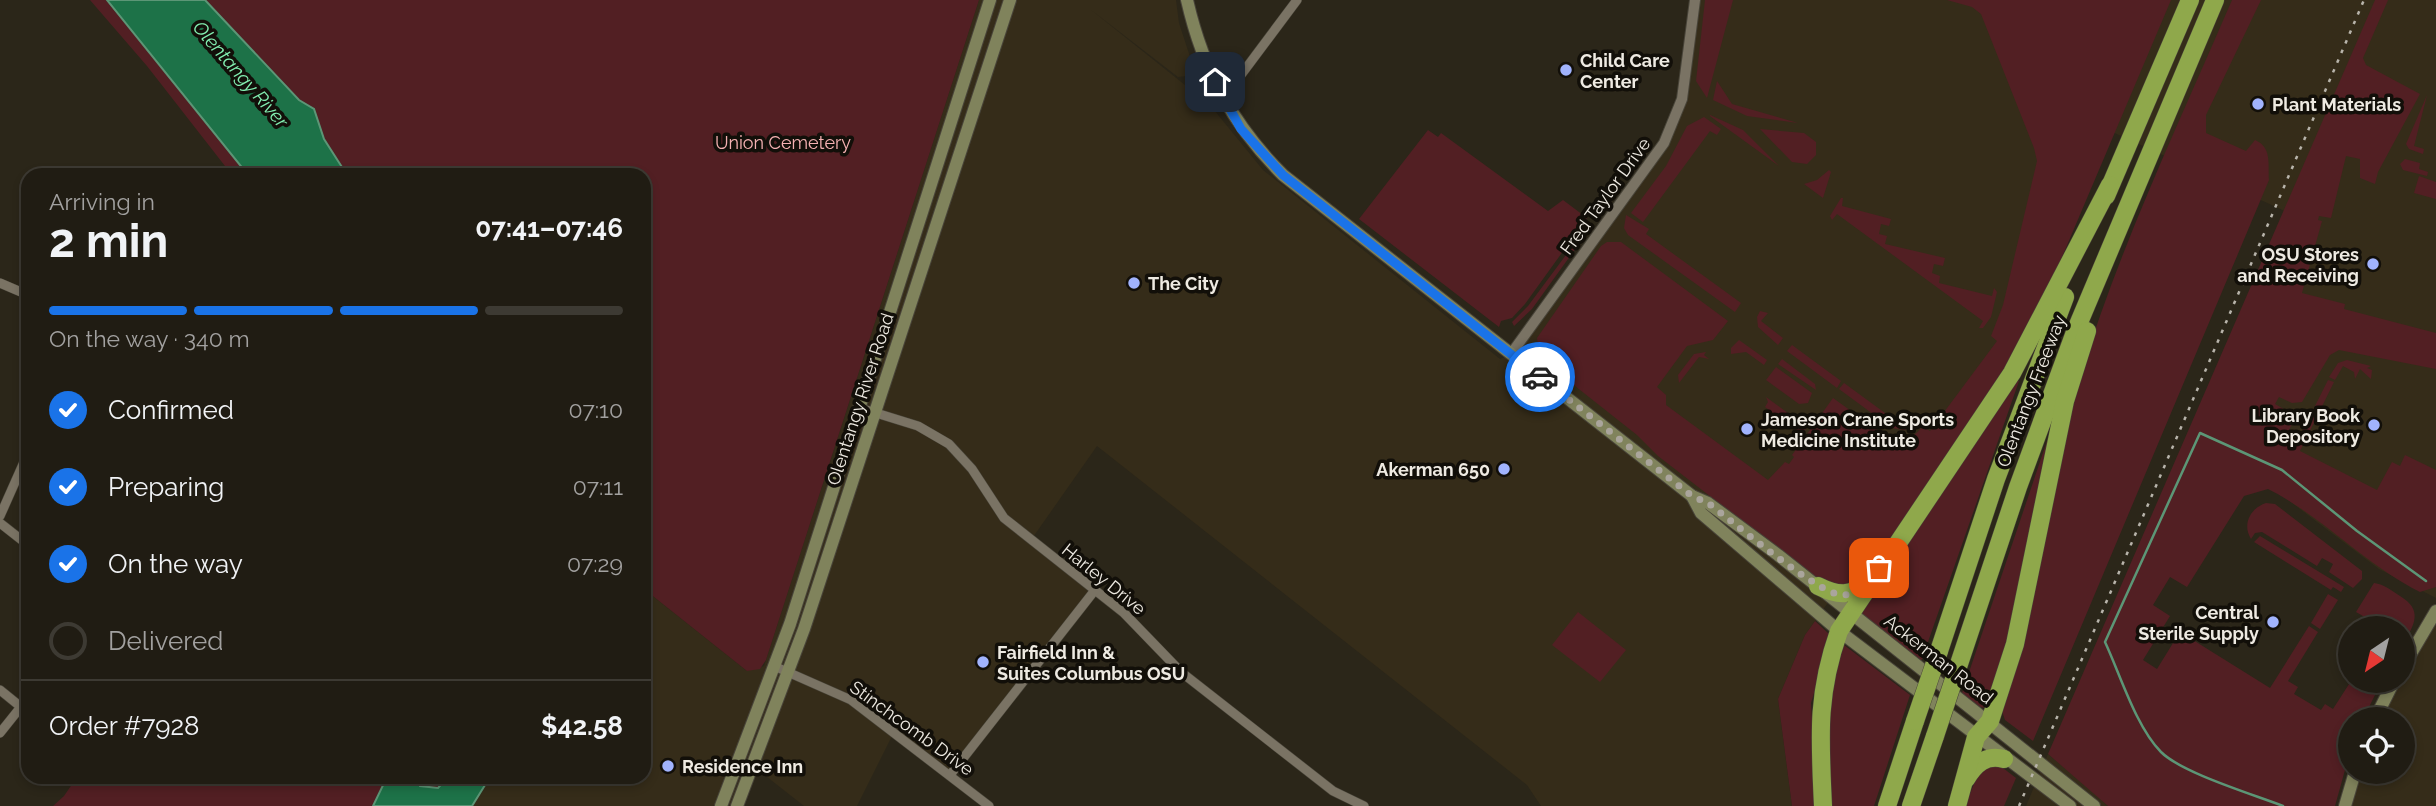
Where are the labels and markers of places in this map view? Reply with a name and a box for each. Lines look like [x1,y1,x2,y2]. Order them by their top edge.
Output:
place label: Child Care Center [1580,50,1670,92]
pin [1185,52,1245,112]
marker: Child Care Center [1558,62,1574,78]
place label: Plant Materials [2272,94,2401,115]
marker: Plant Materials [2250,96,2266,112]
place label: OSU Stores and Receiving [2237,244,2359,286]
marker: OSU Stores and Receiving [2365,256,2381,272]
place label: The City [1148,273,1219,294]
marker: The City [1126,275,1142,291]
place label: Library Book Depository [2251,405,2361,447]
place label: Jameson Crane Sports Medicine Institute [1761,409,1954,451]
marker: Library Book Depository [2366,417,2382,433]
marker: Jameson Crane Sports Medicine Institute [1739,421,1755,437]
place label: Akerman 650 [1376,459,1490,480]
marker: Akerman 650 [1496,461,1512,477]
pin [1849,538,1909,598]
place label: Central Sterile Supply [2138,602,2259,644]
marker: Central Sterile Supply [2265,614,2281,630]
place label: Fairfield Inn & Suites Columbus OSU [997,642,1185,684]
marker: Fairfield Inn & Suites Columbus OSU [975,654,991,670]
place label: Residence Inn [682,756,803,777]
marker: Residence Inn [660,758,676,774]

